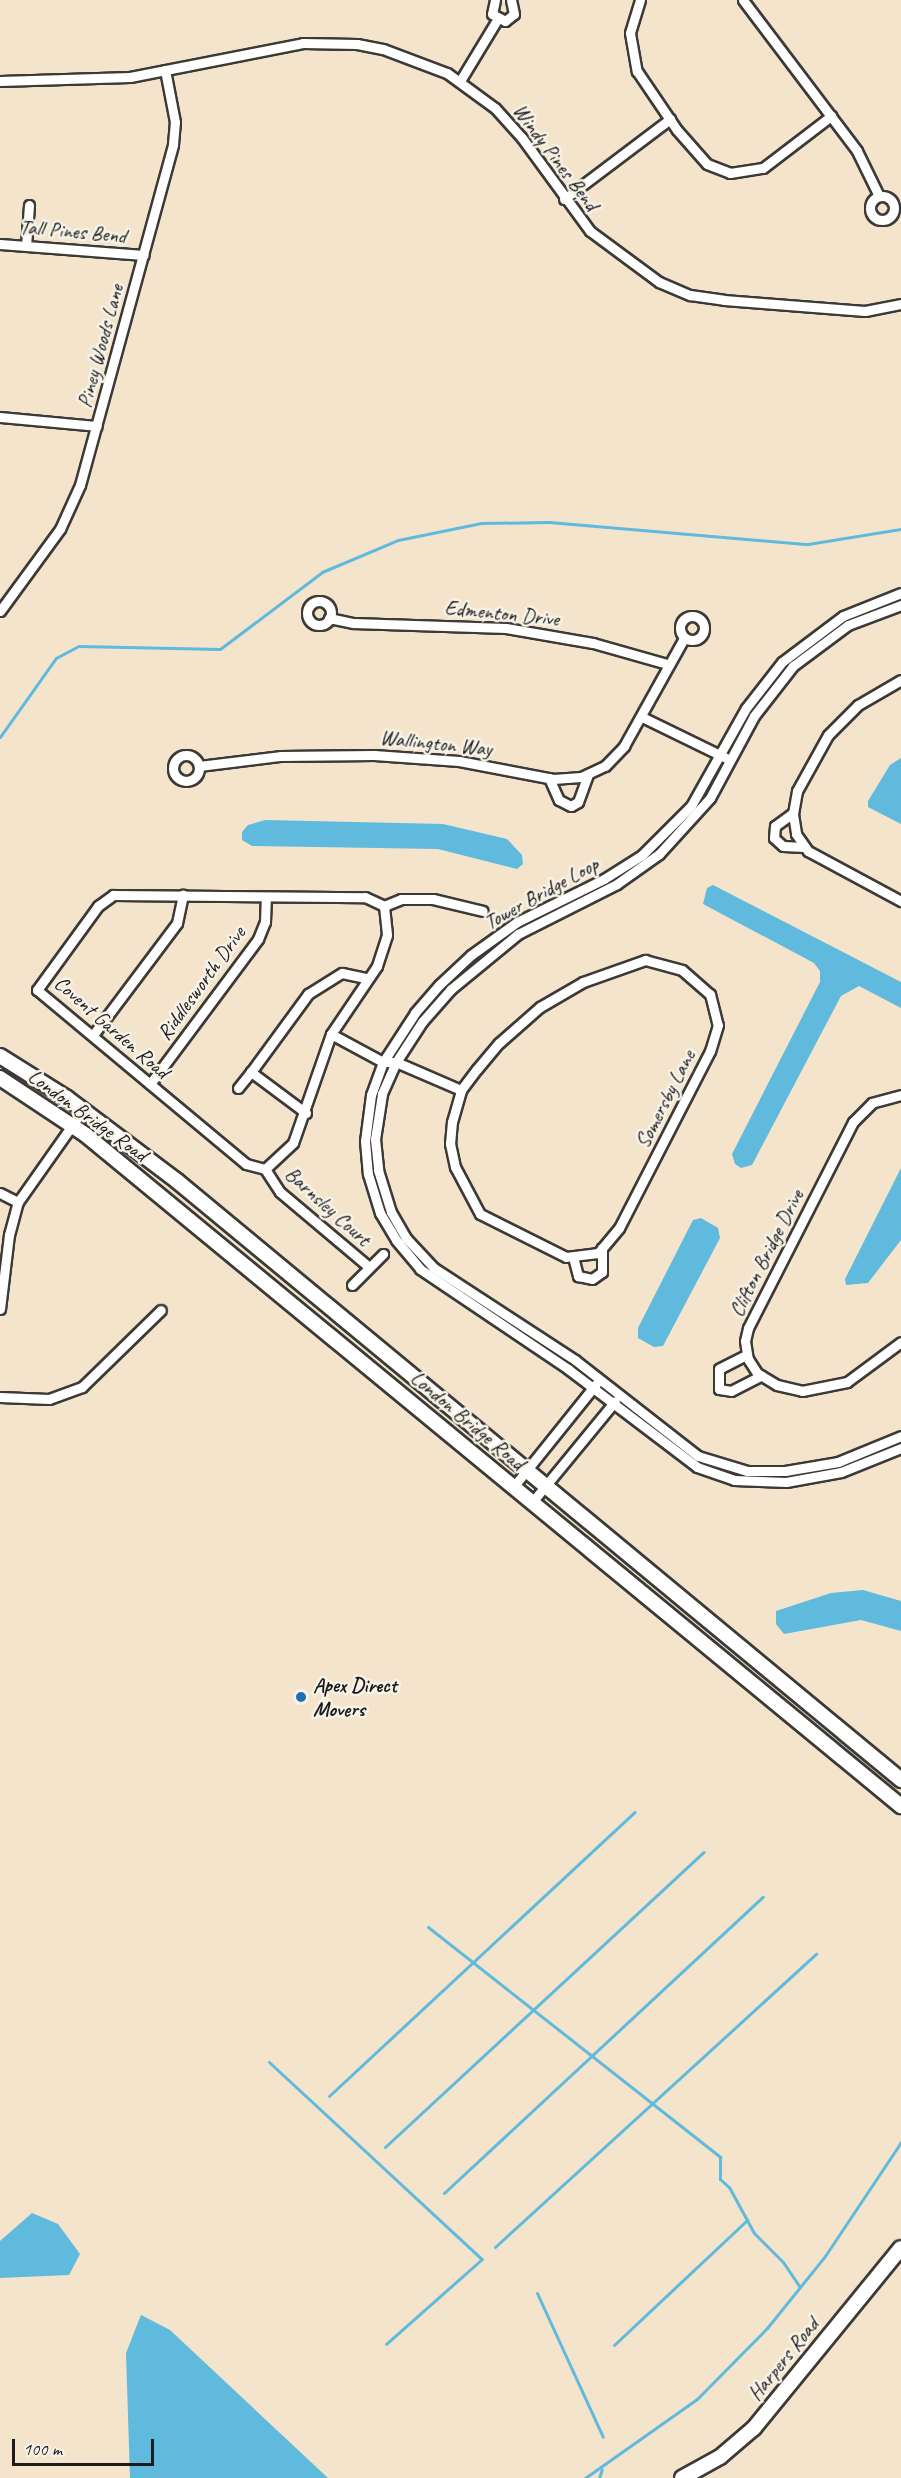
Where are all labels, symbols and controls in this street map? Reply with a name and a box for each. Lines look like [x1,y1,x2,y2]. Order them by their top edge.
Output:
street label: Windy Pines Bend [508,99,604,215]
street label: Tall Pines Bend [19,214,127,248]
street label: Piney Woods Lane [71,281,129,411]
street label: Edmenton Drive [443,594,561,632]
street label: Wallington Way [379,725,493,761]
street label: Tower Bridge Loop [479,851,603,935]
street label: Riddlesworth Drive [151,921,251,1045]
street label: Covent Garden Road [49,970,175,1084]
street label: Somersby Lane [630,1046,700,1152]
street label: London Bridge Road [23,1063,153,1167]
street label: Barnsley Court [280,1161,376,1251]
street label: Clifton Bridge Drive [723,1185,809,1321]
street label: London Bridge Road [406,1365,530,1475]
place label: Apex Direct Movers [313,1672,397,1722]
marker: Apex Direct Movers [294,1690,308,1704]
street label: Harpers Road [742,2313,824,2405]
scale bar [15,2427,158,2465]
text: 100 m [23,2438,62,2460]

